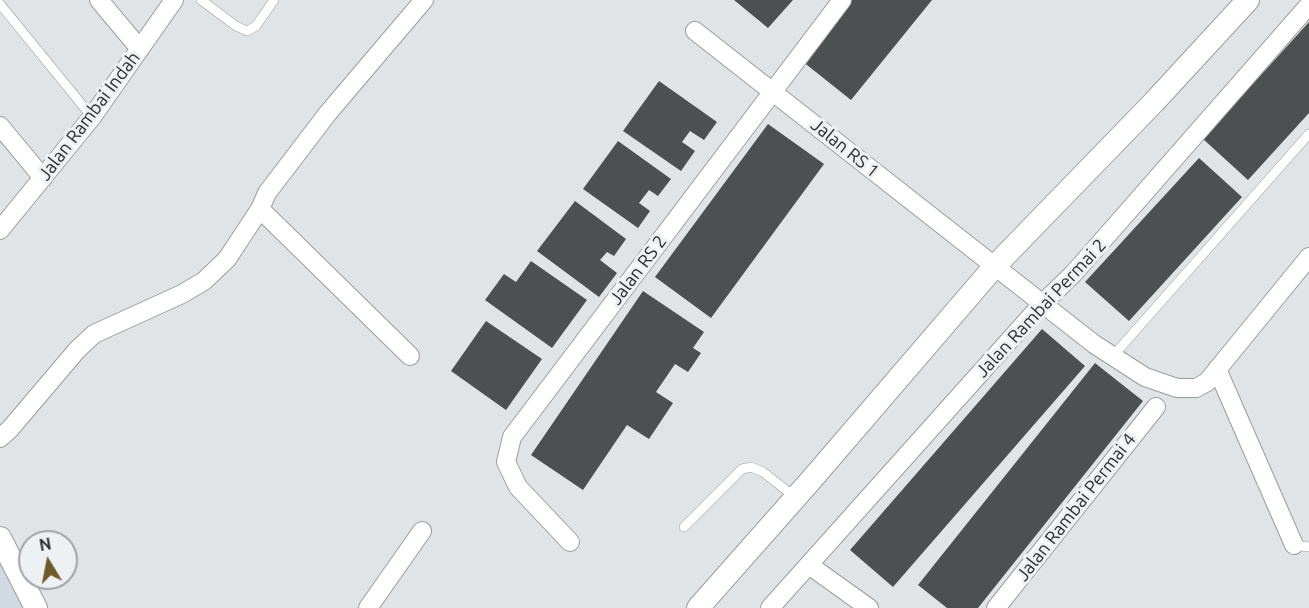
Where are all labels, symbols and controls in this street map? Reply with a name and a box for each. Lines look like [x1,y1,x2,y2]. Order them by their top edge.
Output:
street label: Jalan Rambai Indah [34,47,144,185]
street label: Jalan RS 1 [807,114,883,182]
street label: Jalan RS 2 [605,231,671,309]
street label: Jalan Rambai Permai 2 [971,234,1111,382]
street label: Jalan Rambai Permai 4 [1012,429,1140,585]
north arrow [18,530,78,590]
text: N [38,534,53,554]

